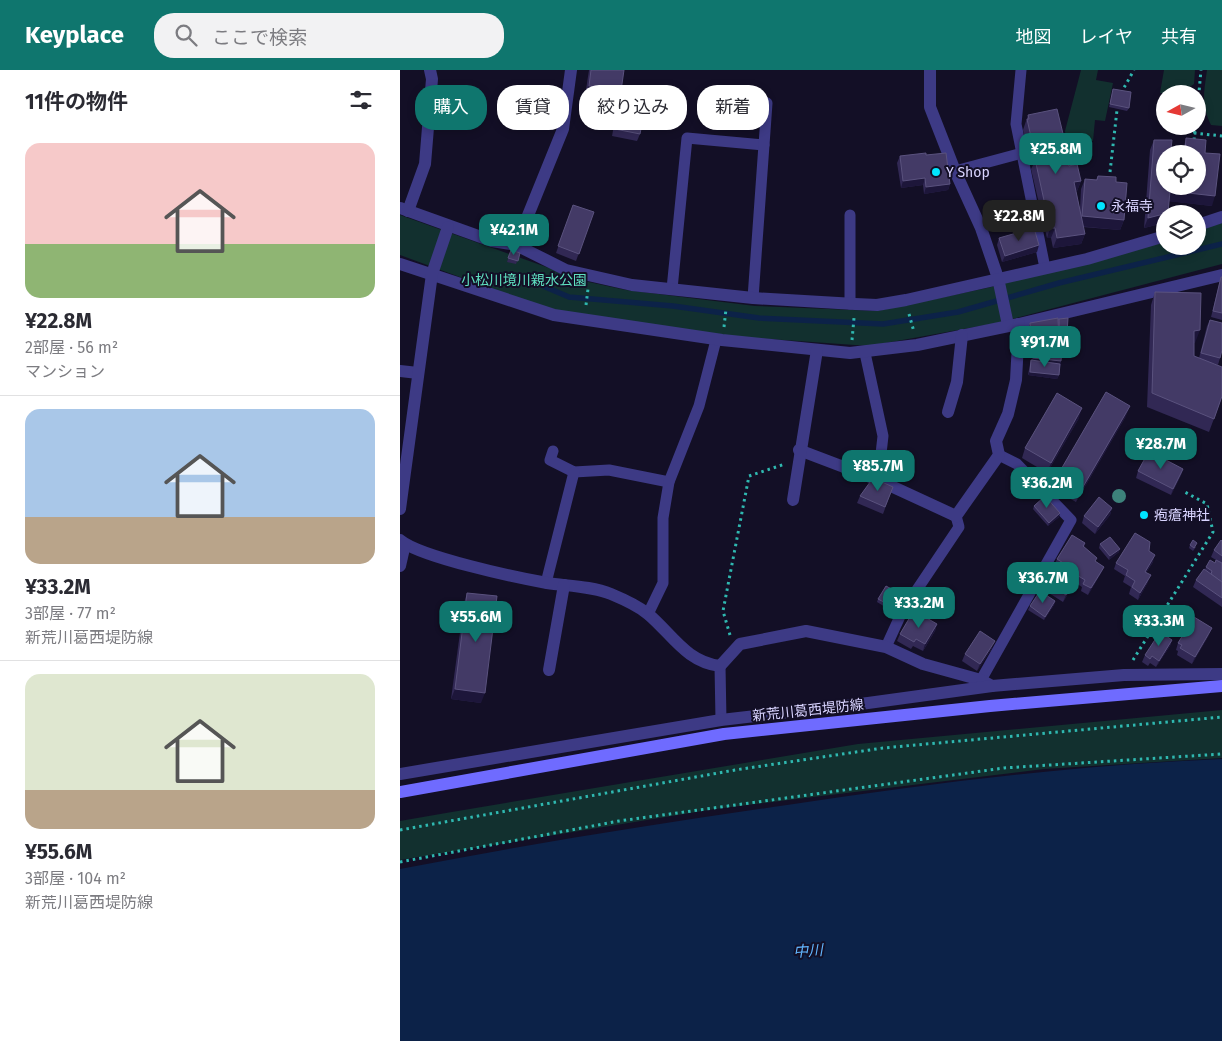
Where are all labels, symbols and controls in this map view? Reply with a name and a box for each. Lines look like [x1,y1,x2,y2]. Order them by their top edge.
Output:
search box [154,13,504,58]
text: Keyplace [25,21,124,49]
icon: search [172,21,200,49]
text: ここで検索 [212,26,307,49]
text: 地図 [1016,26,1052,48]
text: レイヤ [1080,26,1133,48]
text: 共有 [1161,26,1197,48]
chip: 購入 [415,85,487,130]
chip: 賃貸 [497,85,569,130]
chip: 絞り込み [579,85,687,130]
chip: 新着 [697,85,769,130]
north arrow [1156,85,1206,135]
map controls [1156,85,1206,255]
icon: filters [347,86,375,114]
text: 11件の物件 [25,89,128,115]
pin: ¥25.8M [1015,132,1097,175]
text: ¥25.8M [1030,139,1082,158]
button: locate [1156,145,1206,195]
place label: Y Shop [946,164,990,181]
marker: Y Shop [930,166,942,178]
icon: home [155,176,245,266]
place label: 永福寺 [1111,198,1153,215]
pin: ¥22.8M [978,200,1060,242]
marker: 永福寺 [1095,200,1107,212]
button: layers [1156,205,1206,255]
text: ¥22.8M [993,206,1045,225]
pin: ¥42.1M [473,214,555,256]
text: ¥42.1M [490,220,538,239]
park label: 小松川境川親水公園 [461,272,587,289]
text: ¥22.8M [25,308,92,334]
pin: ¥91.7M [1004,326,1086,368]
text: ¥91.7M [1021,332,1069,351]
text: 2部屋 · 56 m² [25,338,118,357]
text: マンション [25,362,105,381]
pin: ¥28.7M [1120,428,1202,470]
text: ¥28.7M [1136,434,1186,453]
icon: home [155,441,245,531]
pin: ¥85.7M [837,450,919,492]
text: ¥85.7M [853,456,903,475]
pin: ¥36.2M [1006,466,1088,509]
text: ¥36.2M [1022,473,1072,492]
place label: 疱瘡神社 [1154,507,1210,524]
marker: 疱瘡神社 [1138,509,1150,521]
pin: ¥36.7M [1002,562,1084,604]
text: ¥36.7M [1018,568,1068,587]
text: ¥33.2M [25,574,91,600]
pin: ¥33.2M [878,586,960,629]
text: ¥33.2M [894,593,944,612]
pin: ¥55.6M [435,600,517,643]
text: 3部屋 · 77 m² [25,604,116,623]
pin: ¥33.3M [1118,604,1200,647]
text: ¥55.6M [450,607,502,626]
text: ¥33.3M [1134,611,1184,630]
text: 新荒川葛西堤防線 [25,628,153,647]
street label: 新荒川葛西堤防線 [751,696,865,725]
icon: home [155,706,245,796]
text: ¥55.6M [25,839,92,865]
text: 3部屋 · 104 m² [25,869,126,888]
text: 新荒川葛西堤防線 [25,893,153,912]
water label: 中川 [792,941,826,961]

